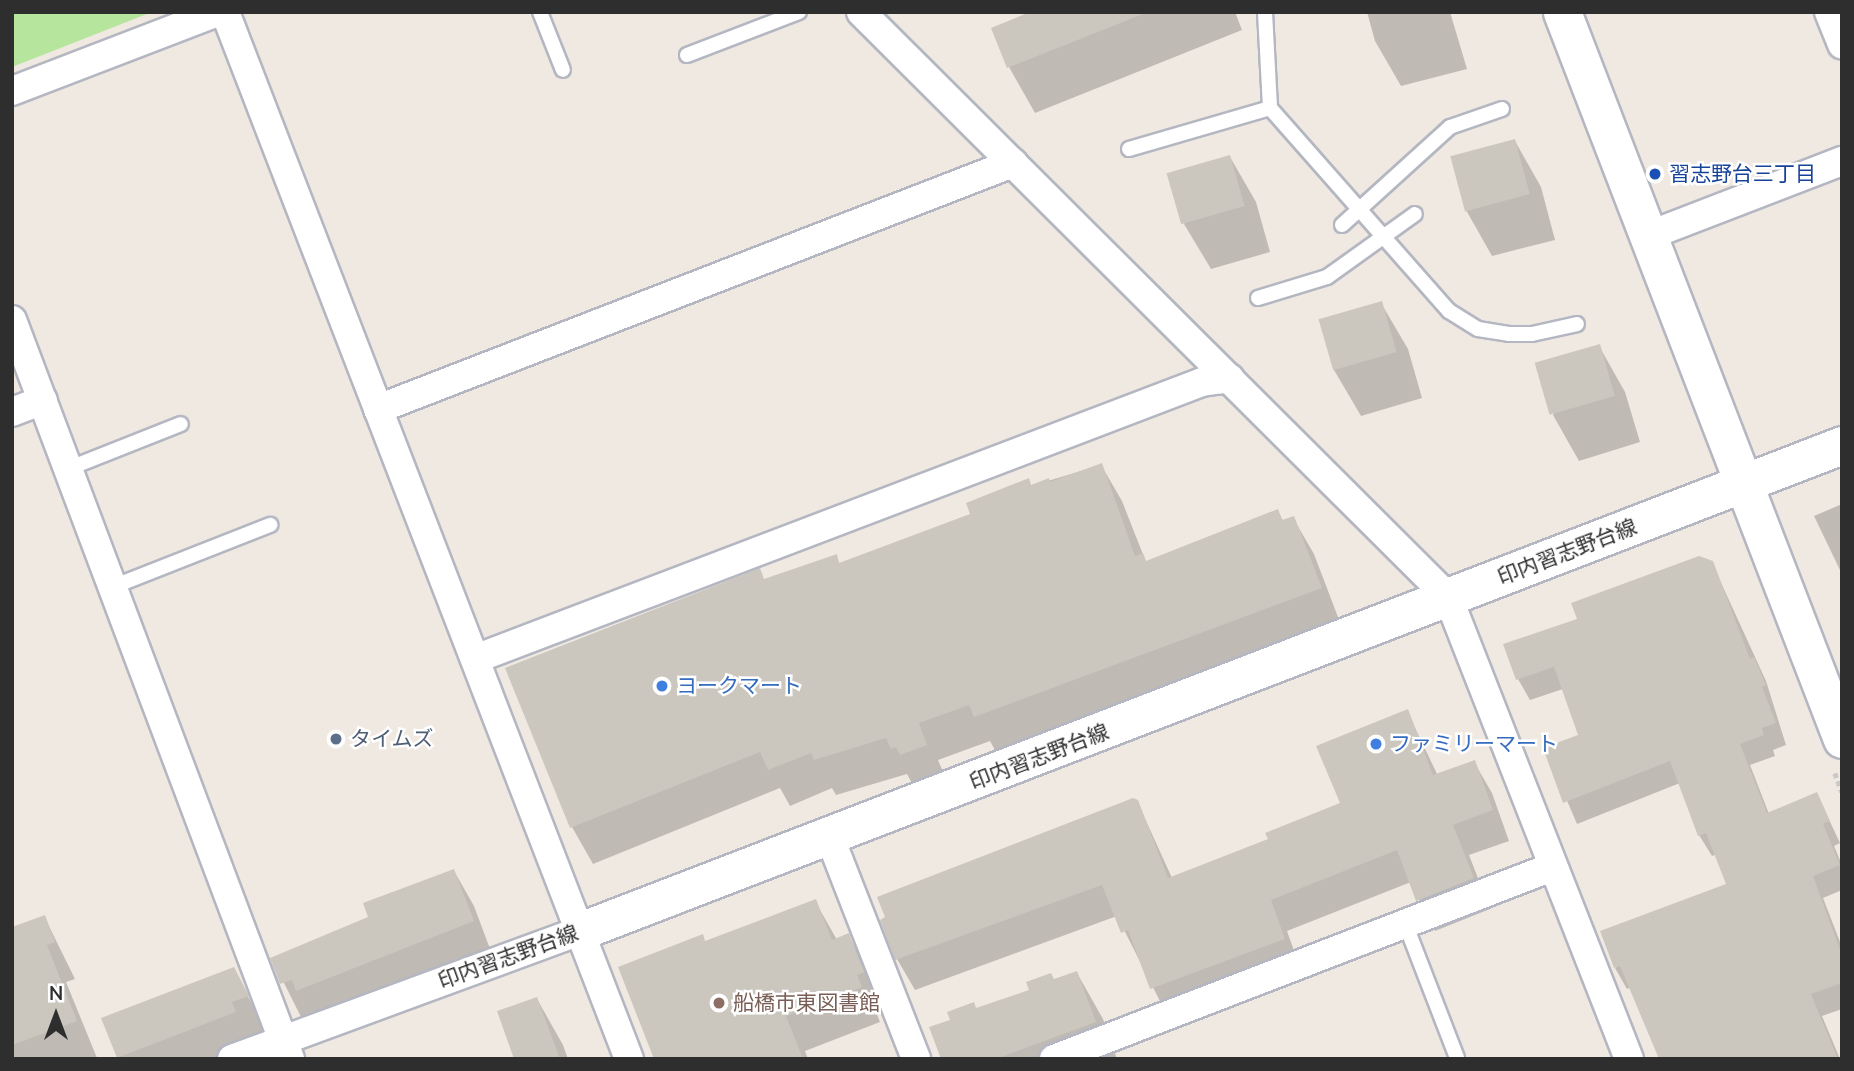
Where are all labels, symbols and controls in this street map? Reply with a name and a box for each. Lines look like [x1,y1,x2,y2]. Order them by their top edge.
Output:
place label: 習志野台三丁目 [1669,161,1816,187]
marker: 習志野台三丁目 [1647,166,1663,182]
street label: 印内習志野台線 [1494,514,1640,590]
place label: ヨークマート [676,673,802,699]
marker: ヨークマート [654,678,670,694]
street label: 印内習志野台線 [966,719,1112,795]
place label: タイムズ [350,726,434,752]
marker: タイムズ [328,731,344,747]
place label: ファミリーマート [1390,731,1558,757]
marker: ファミリーマート [1368,736,1384,752]
street label: 印内習志野台線 [435,920,581,994]
north arrow [21,980,91,1050]
text: N [49,981,63,1007]
place label: 船橋市東図書館 [733,990,880,1016]
marker: 船橋市東図書館 [711,995,727,1011]

